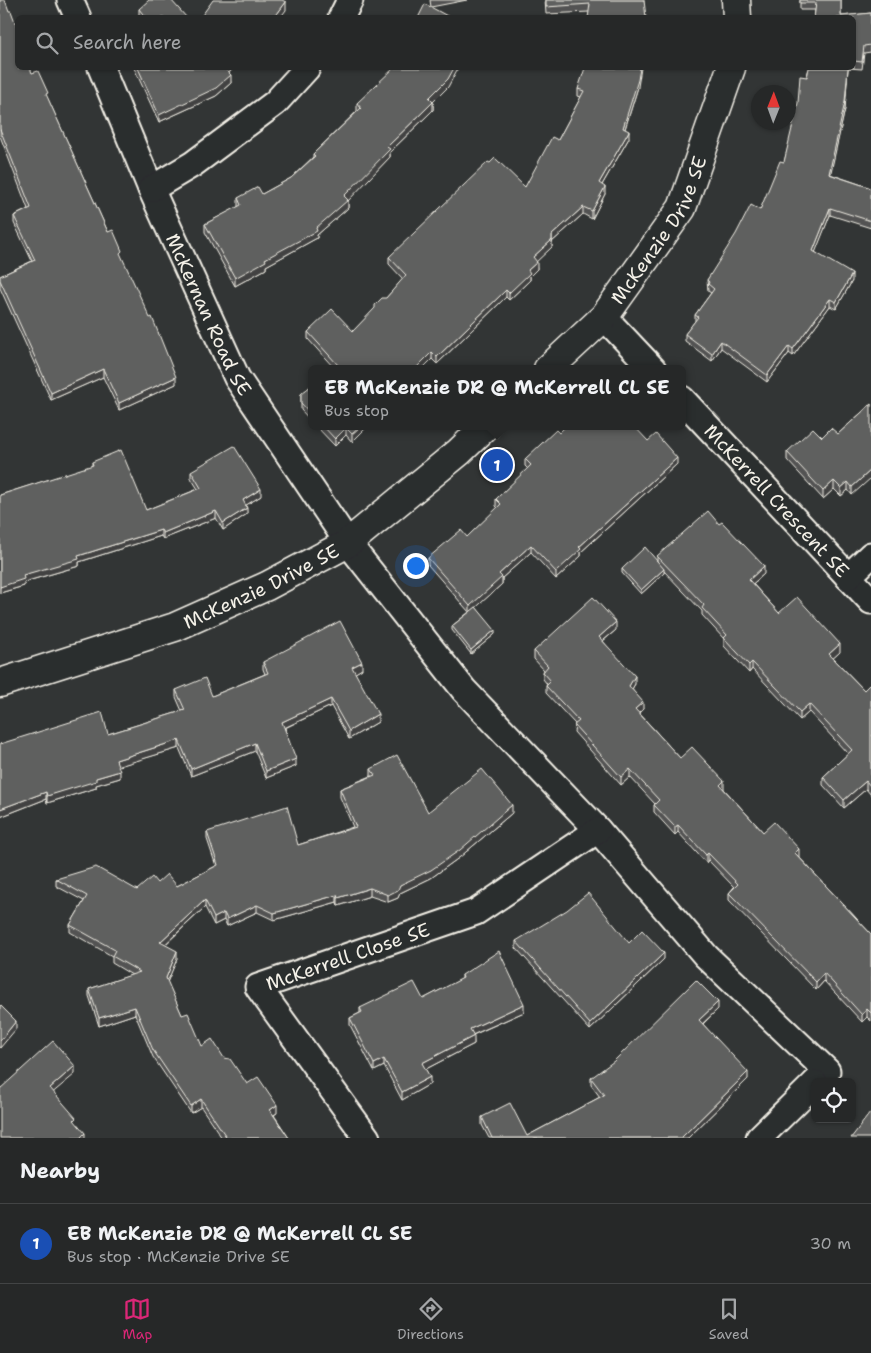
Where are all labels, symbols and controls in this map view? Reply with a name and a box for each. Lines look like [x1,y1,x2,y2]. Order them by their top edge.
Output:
search box [15,15,856,70]
icon: search [33,29,61,57]
text: Search here [73,30,182,55]
north arrow [751,85,796,130]
street label: McKenzie Drive SE [605,153,712,309]
street label: McKernan Road SE [160,230,257,401]
popup [308,365,686,430]
text: EB McKenzie DR @ McKerrell CL SE [324,375,670,400]
text: Bus stop [324,400,389,421]
street label: McKerrell Crescent SE [699,419,855,583]
pin: 1 [481,446,513,484]
street label: McKenzie Drive SE [180,538,343,635]
your location [403,553,429,579]
street label: McKerrell Close SE [263,917,433,996]
map controls [811,1078,856,1123]
button: locate [811,1078,856,1123]
text: Nearby [20,1157,100,1185]
text: EB McKenzie DR @ McKerrell CL SE [67,1221,412,1246]
text: 1 [32,1233,40,1254]
text: 30 m [810,1233,851,1254]
text: Bus stop · McKenzie Drive SE [67,1246,290,1267]
tab: Map [122,1295,152,1343]
tab: Directions [397,1295,464,1343]
tab: Saved [709,1295,749,1343]

